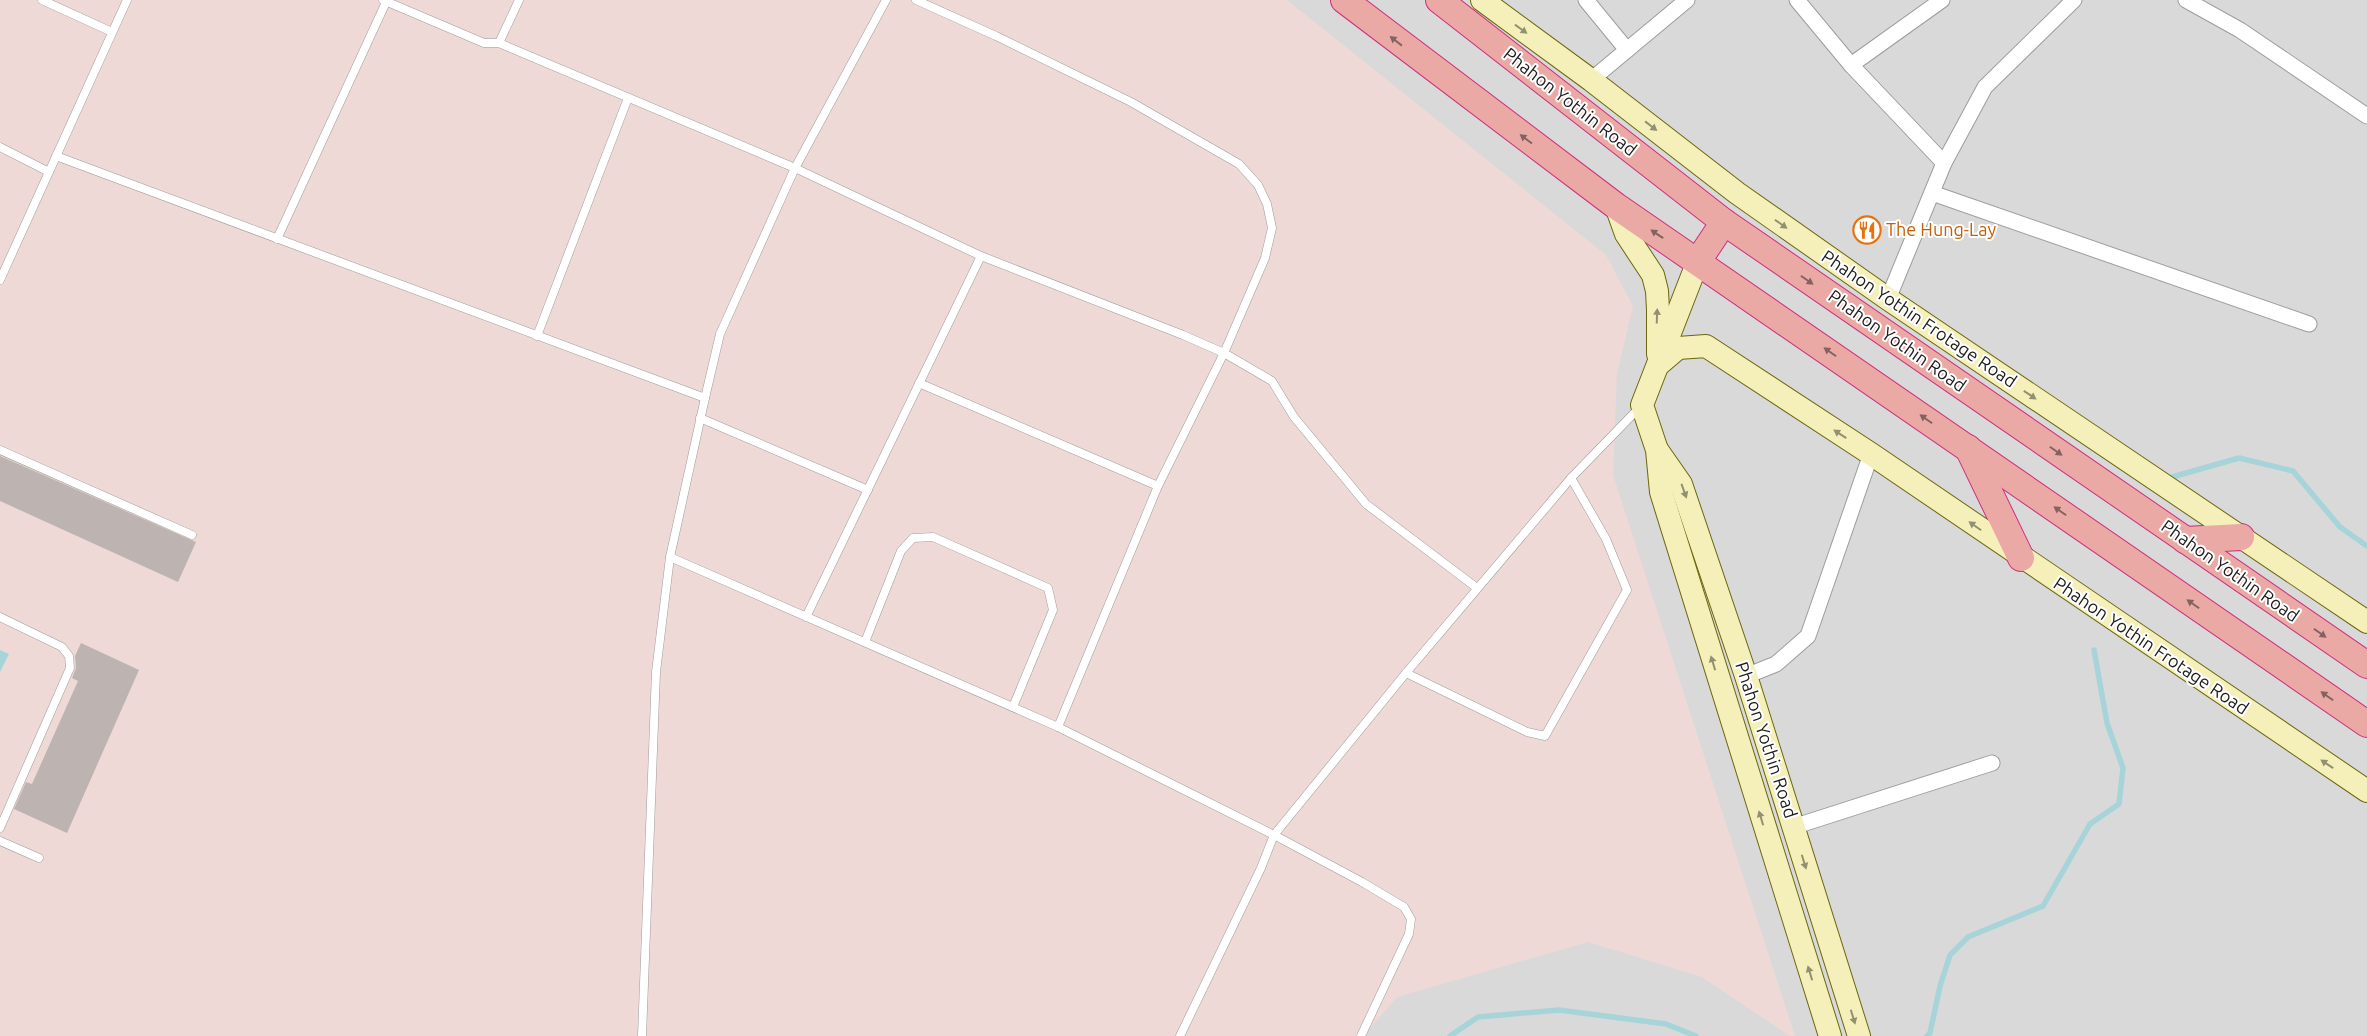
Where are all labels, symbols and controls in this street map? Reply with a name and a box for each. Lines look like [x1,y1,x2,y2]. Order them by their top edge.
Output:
one-way arrow [1514,24,1528,34]
one-way arrow [1390,35,1403,46]
street label: Phahon Yothin Road [1500,43,1641,159]
one-way arrow [1644,121,1658,131]
one-way arrow [1520,133,1533,144]
restaurant icon: The Hung-Lay [1852,215,1882,245]
one-way arrow [1774,219,1788,229]
place label: The Hung-Lay [1886,219,1996,239]
one-way arrow [1650,229,1664,239]
street label: Phahon Yothin Frotage Road [1818,245,2021,391]
one-way arrow [1800,275,1814,285]
street label: Phahon Yothin Road [1825,285,1970,395]
one-way arrow [1654,308,1662,324]
one-way arrow [1824,347,1837,357]
one-way arrow [2023,390,2037,400]
one-way arrow [1920,414,1933,424]
one-way arrow [1834,429,1847,439]
one-way arrow [2049,446,2063,456]
one-way arrow [1680,484,1688,499]
one-way arrow [2053,506,2067,516]
street label: Phahon Yothin Road [2158,515,2303,625]
one-way arrow [1968,521,1981,531]
street label: Phahon Yothin Frotage Road [2050,572,2253,718]
one-way arrow [2187,599,2200,609]
one-way arrow [2313,628,2327,638]
one-way arrow [1708,655,1716,670]
street label: Phahon Yothin Road [1732,659,1802,820]
one-way arrow [2320,691,2334,701]
one-way arrow [2320,759,2333,769]
one-way arrow [1757,810,1764,825]
one-way arrow [1801,855,1809,870]
one-way arrow [1805,965,1813,980]
one-way arrow [1849,1010,1857,1025]

